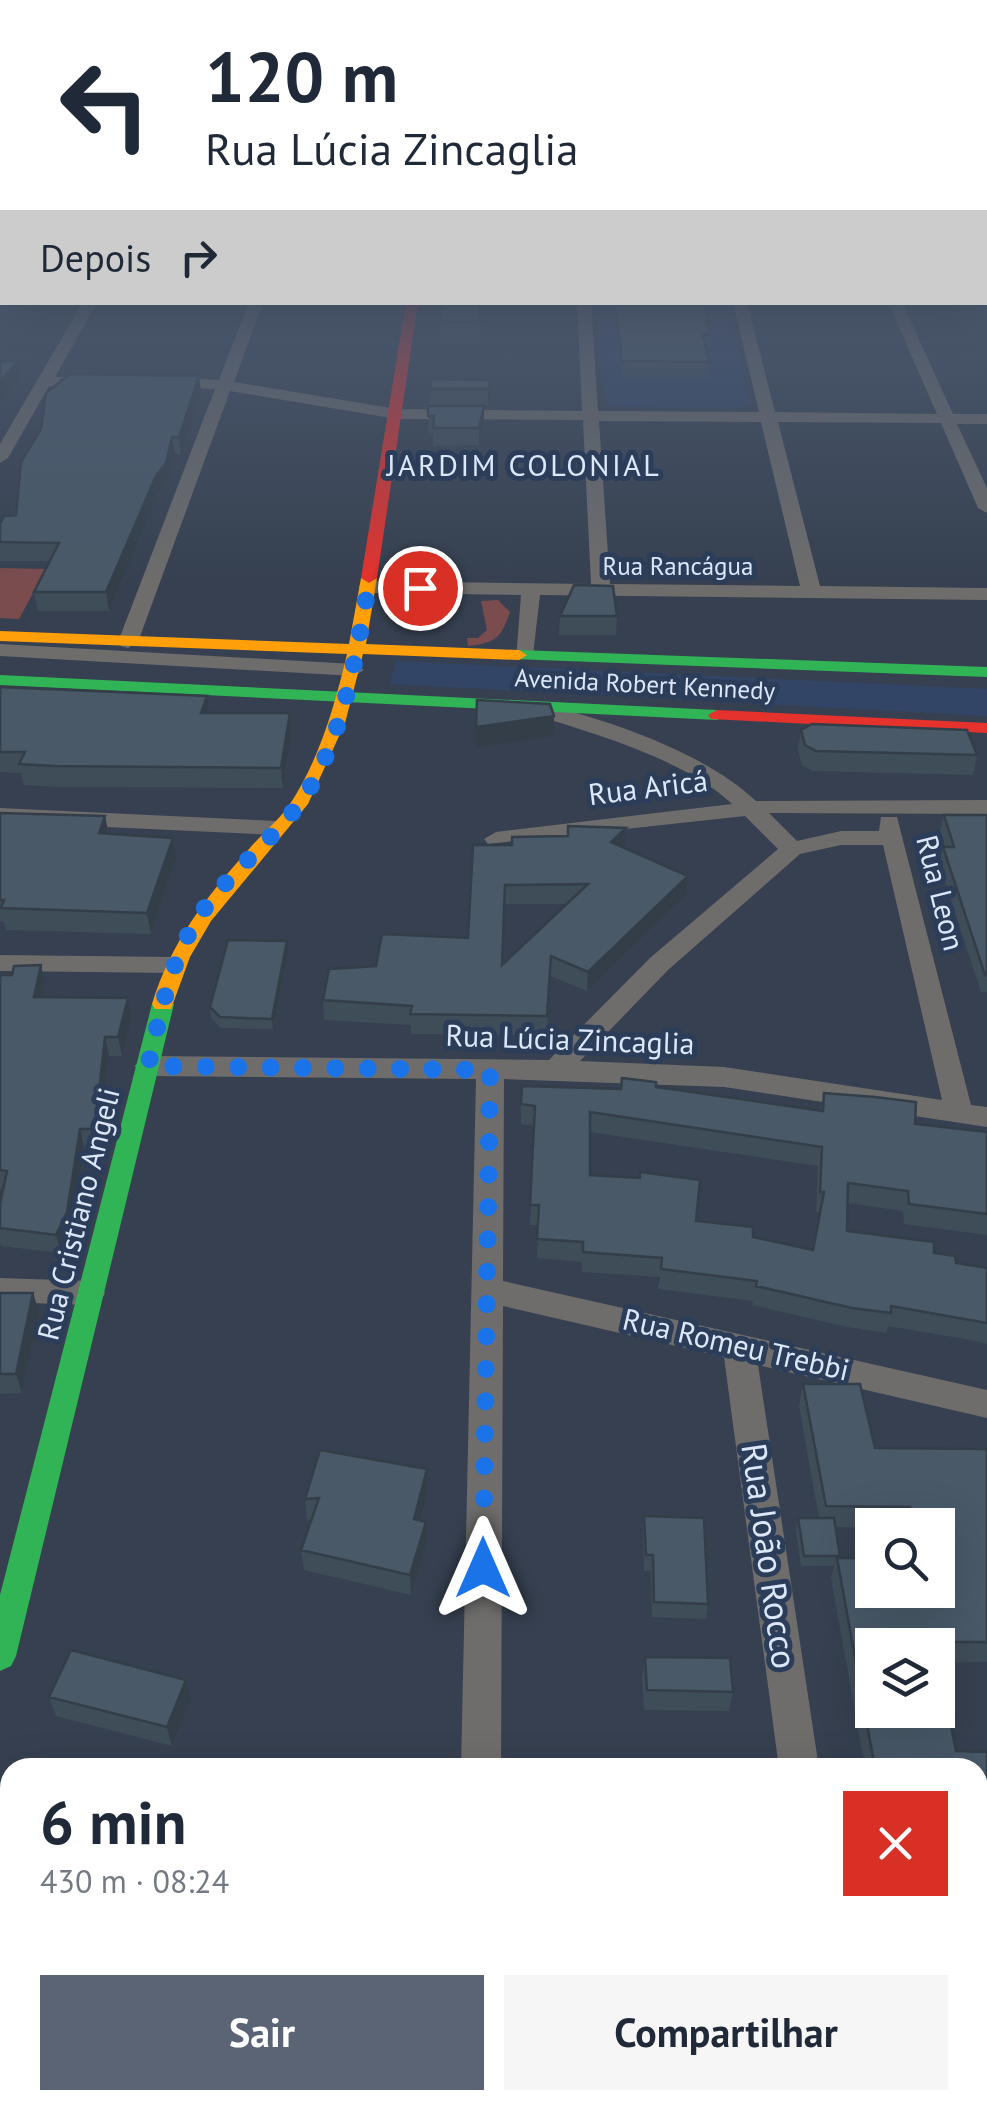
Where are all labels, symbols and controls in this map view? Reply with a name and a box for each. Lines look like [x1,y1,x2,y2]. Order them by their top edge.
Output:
text: 120 m [205,31,398,121]
icon: left [40,40,170,170]
text: Rua Lúcia Zincaglia [205,119,579,177]
icon: right [171,230,226,285]
text: Depois [40,233,151,282]
district label: JARDIM COLONIAL [385,445,661,484]
pin [378,546,463,631]
street label: Rua Rancágua [603,550,753,582]
icon: arrive [393,561,448,616]
street label: Avenida Robert Kennedy [514,661,776,707]
street label: Rua Aricá [586,760,710,813]
street label: Rua Leon [908,831,975,954]
street label: Rua Lúcia Zincaglia [445,1015,695,1062]
street label: Rua Cristiano Angeli [27,1083,128,1344]
street label: Rua Romeu Trebbi [619,1299,853,1389]
street label: Rua João Rocco [731,1440,809,1672]
map controls [855,1508,955,1728]
button: search [855,1508,955,1608]
position arrow [431,1516,535,1620]
button: layers [855,1628,955,1728]
text: 6 min [40,1783,186,1861]
button: close [843,1791,948,1896]
text: 430 m · 08:24 [40,1860,229,1902]
button: Sair [40,1975,484,2090]
button: Compartilhar [504,1975,948,2090]

